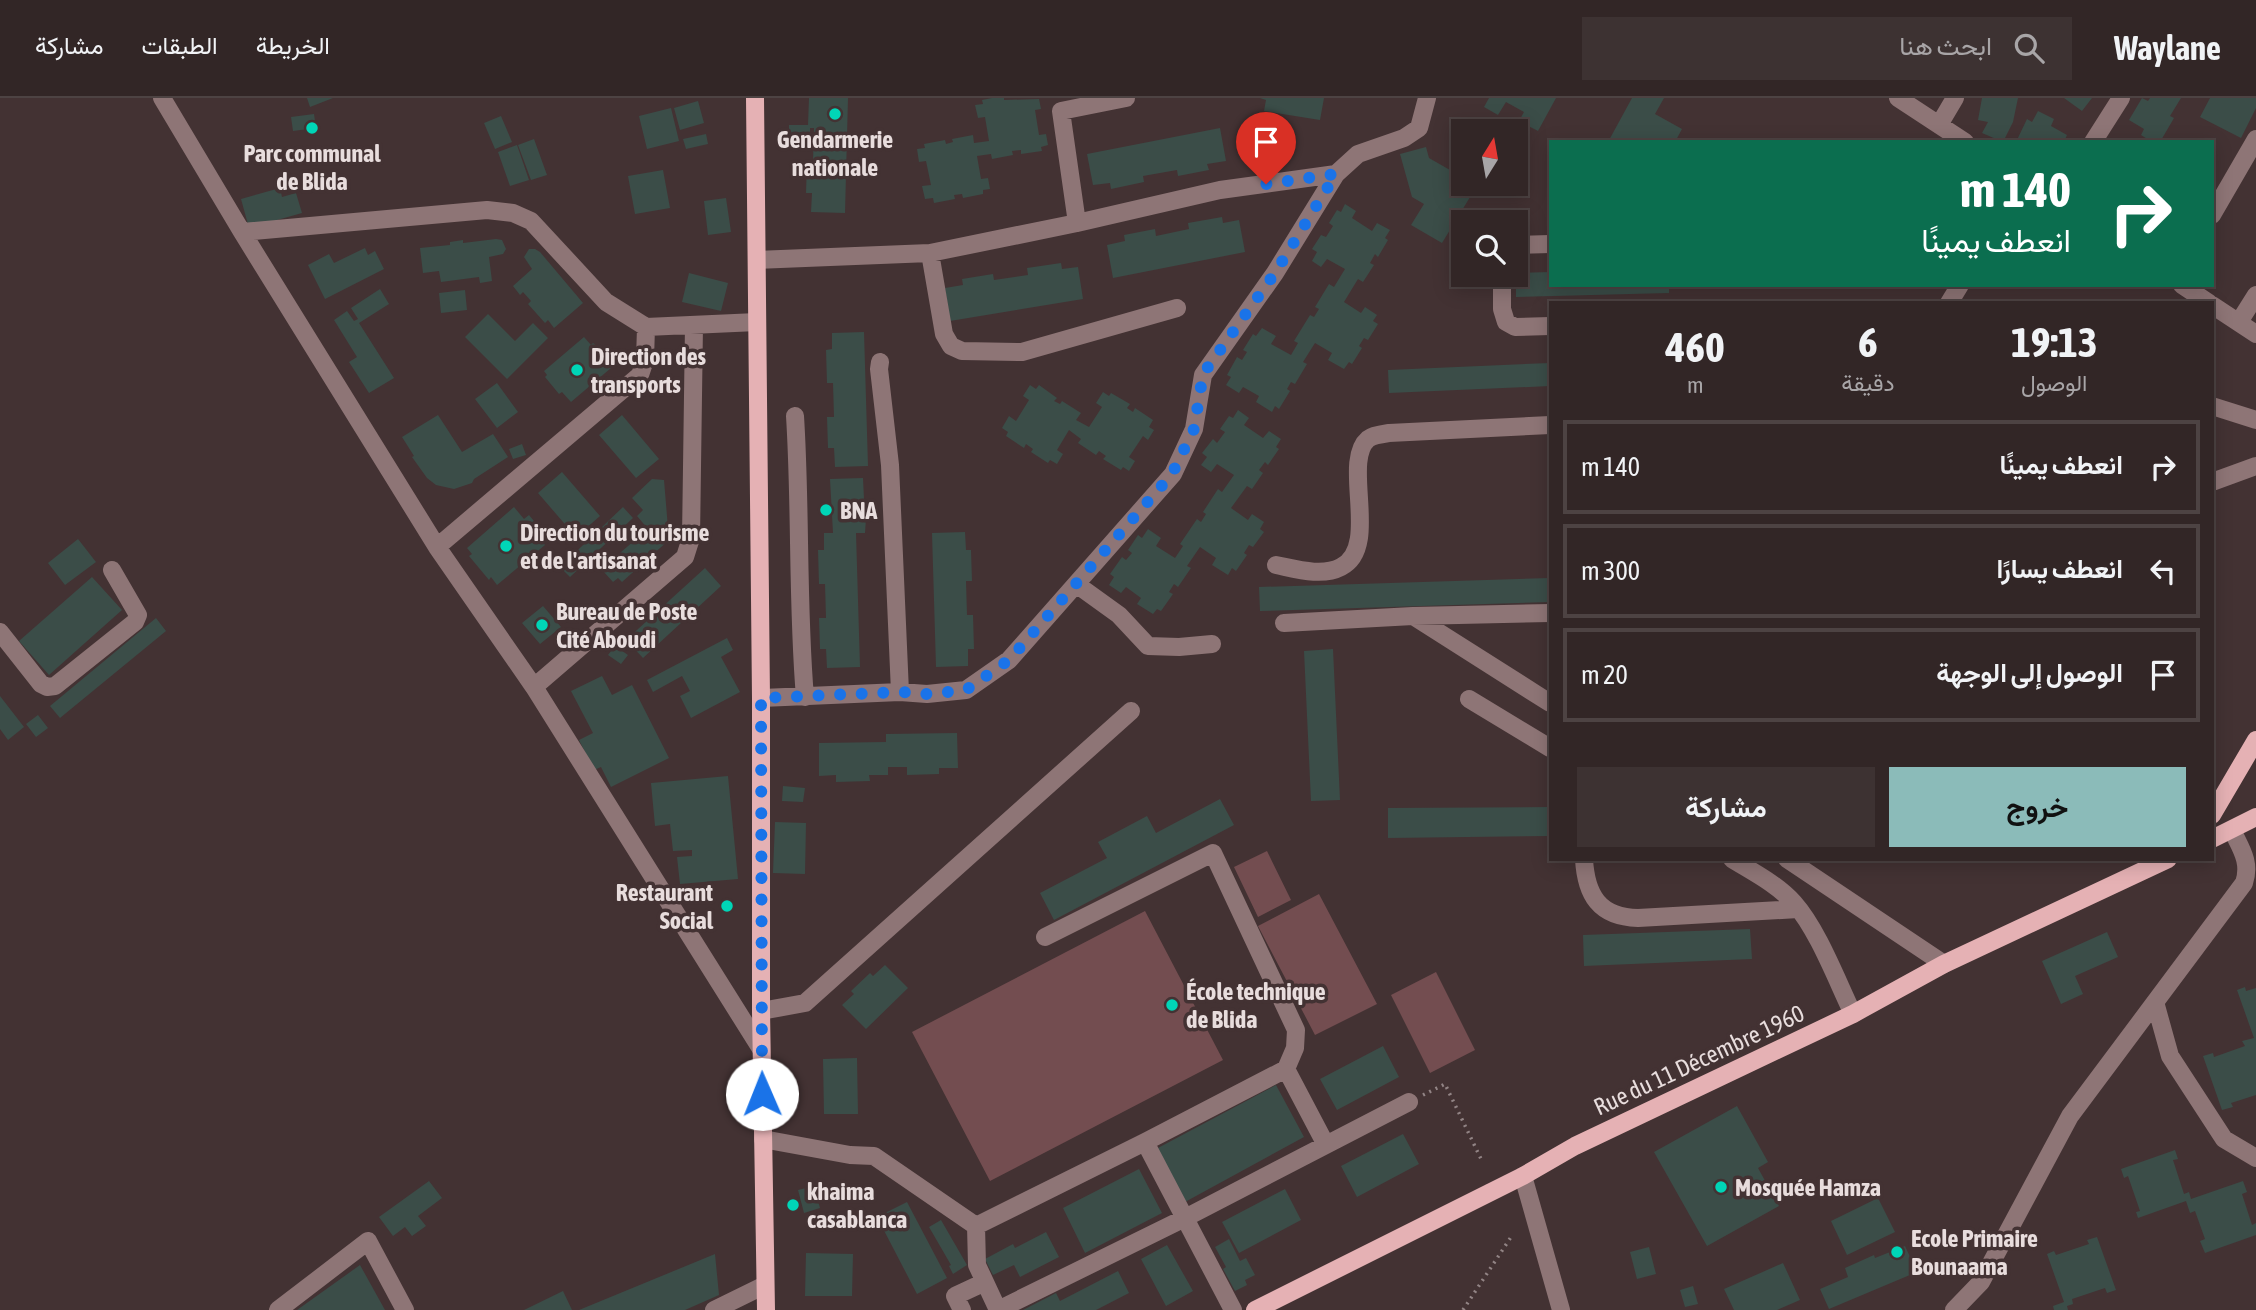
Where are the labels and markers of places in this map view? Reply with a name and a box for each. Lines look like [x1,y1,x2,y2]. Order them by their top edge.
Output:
marker: Gendarmerie nationale [827,106,843,122]
pin [1236,112,1296,184]
marker: Parc communal de Blida [304,120,320,136]
place label: Gendarmerie nationale [777,126,893,181]
place label: Parc communal de Blida [243,140,381,195]
place label: Direction des transports [590,343,707,398]
marker: Direction des transports [569,362,585,378]
place label: BNA [840,497,878,524]
marker: BNA [818,502,834,518]
place label: Direction du tourisme et de l'artisanat [520,519,709,574]
marker: Direction du tourisme et de l'artisanat [498,538,514,554]
place label: Bureau de Poste Cité Aboudi [556,598,697,653]
marker: Bureau de Poste Cité Aboudi [534,617,550,633]
place label: Restaurant Social [616,879,714,934]
marker: Restaurant Social [719,898,735,914]
place label: École technique de Blida [1186,978,1326,1033]
marker: École technique de Blida [1164,997,1180,1013]
place label: Mosquée Hamza [1735,1174,1881,1201]
place label: khaima casablanca [807,1178,907,1233]
marker: Mosquée Hamza [1713,1179,1729,1195]
marker: khaima casablanca [785,1197,801,1213]
place label: Ecole Primaire Bounaama [1911,1225,2038,1280]
marker: Ecole Primaire Bounaama [1889,1244,1905,1260]

